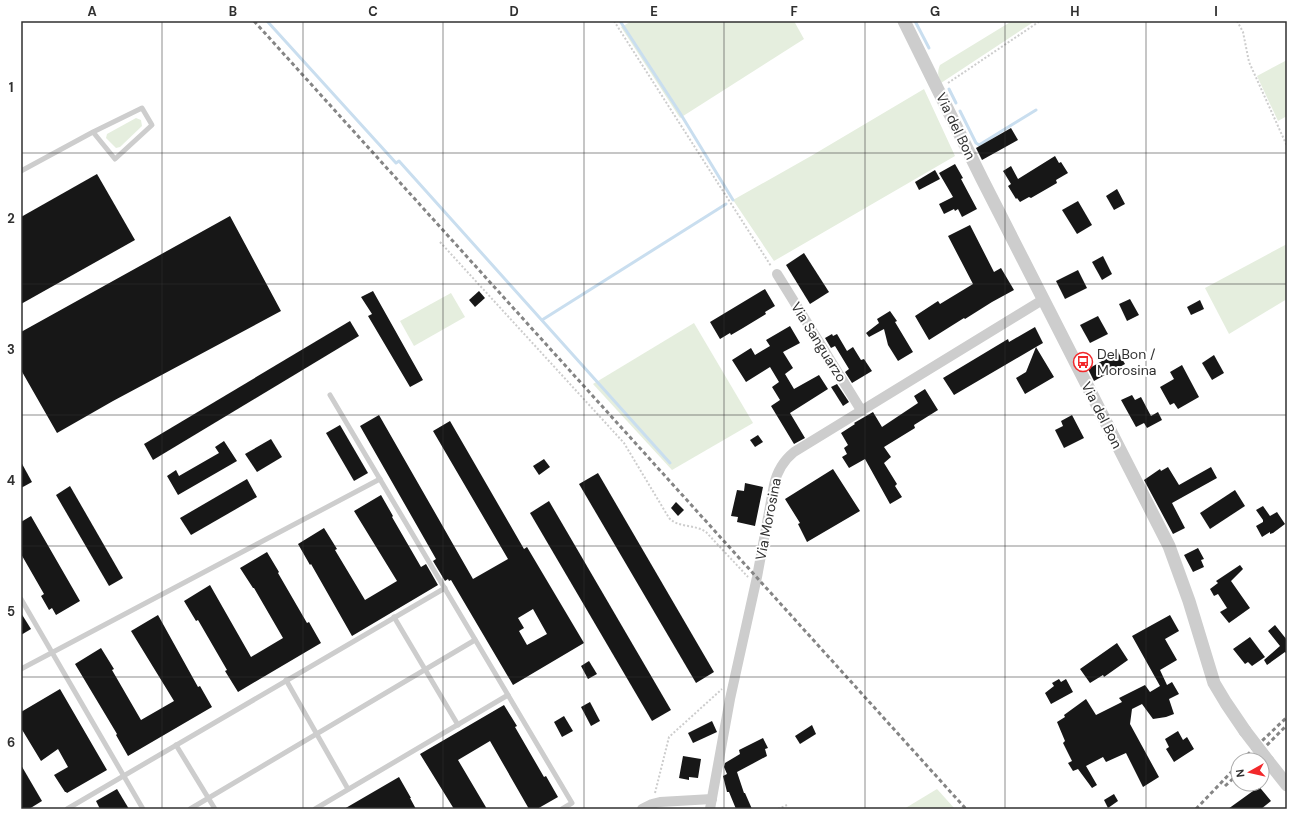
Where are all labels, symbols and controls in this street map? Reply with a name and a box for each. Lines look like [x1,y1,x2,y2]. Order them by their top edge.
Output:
text: A [87,3,97,20]
text: B [229,3,237,20]
text: C [368,3,378,20]
text: D [509,3,519,20]
text: E [650,3,658,20]
text: F [790,3,798,20]
text: G [930,3,940,20]
text: H [1070,3,1080,20]
text: I [1214,3,1218,20]
text: 1 [9,79,13,96]
street label: Via del Bon [932,90,980,162]
text: 2 [7,210,15,227]
street label: Via Sanguarzo [787,299,851,385]
text: 3 [7,341,15,358]
place label: Del Bon / Morosina [1097,345,1156,379]
bus stop icon: Del Bon / Morosina [1072,351,1094,373]
street label: Via del Bon [1078,379,1126,451]
text: 4 [7,472,15,489]
street label: Via Morosina [751,476,785,562]
text: 5 [7,603,15,620]
text: 6 [7,734,15,751]
north arrow [1230,752,1270,792]
text: N [1233,768,1248,778]

